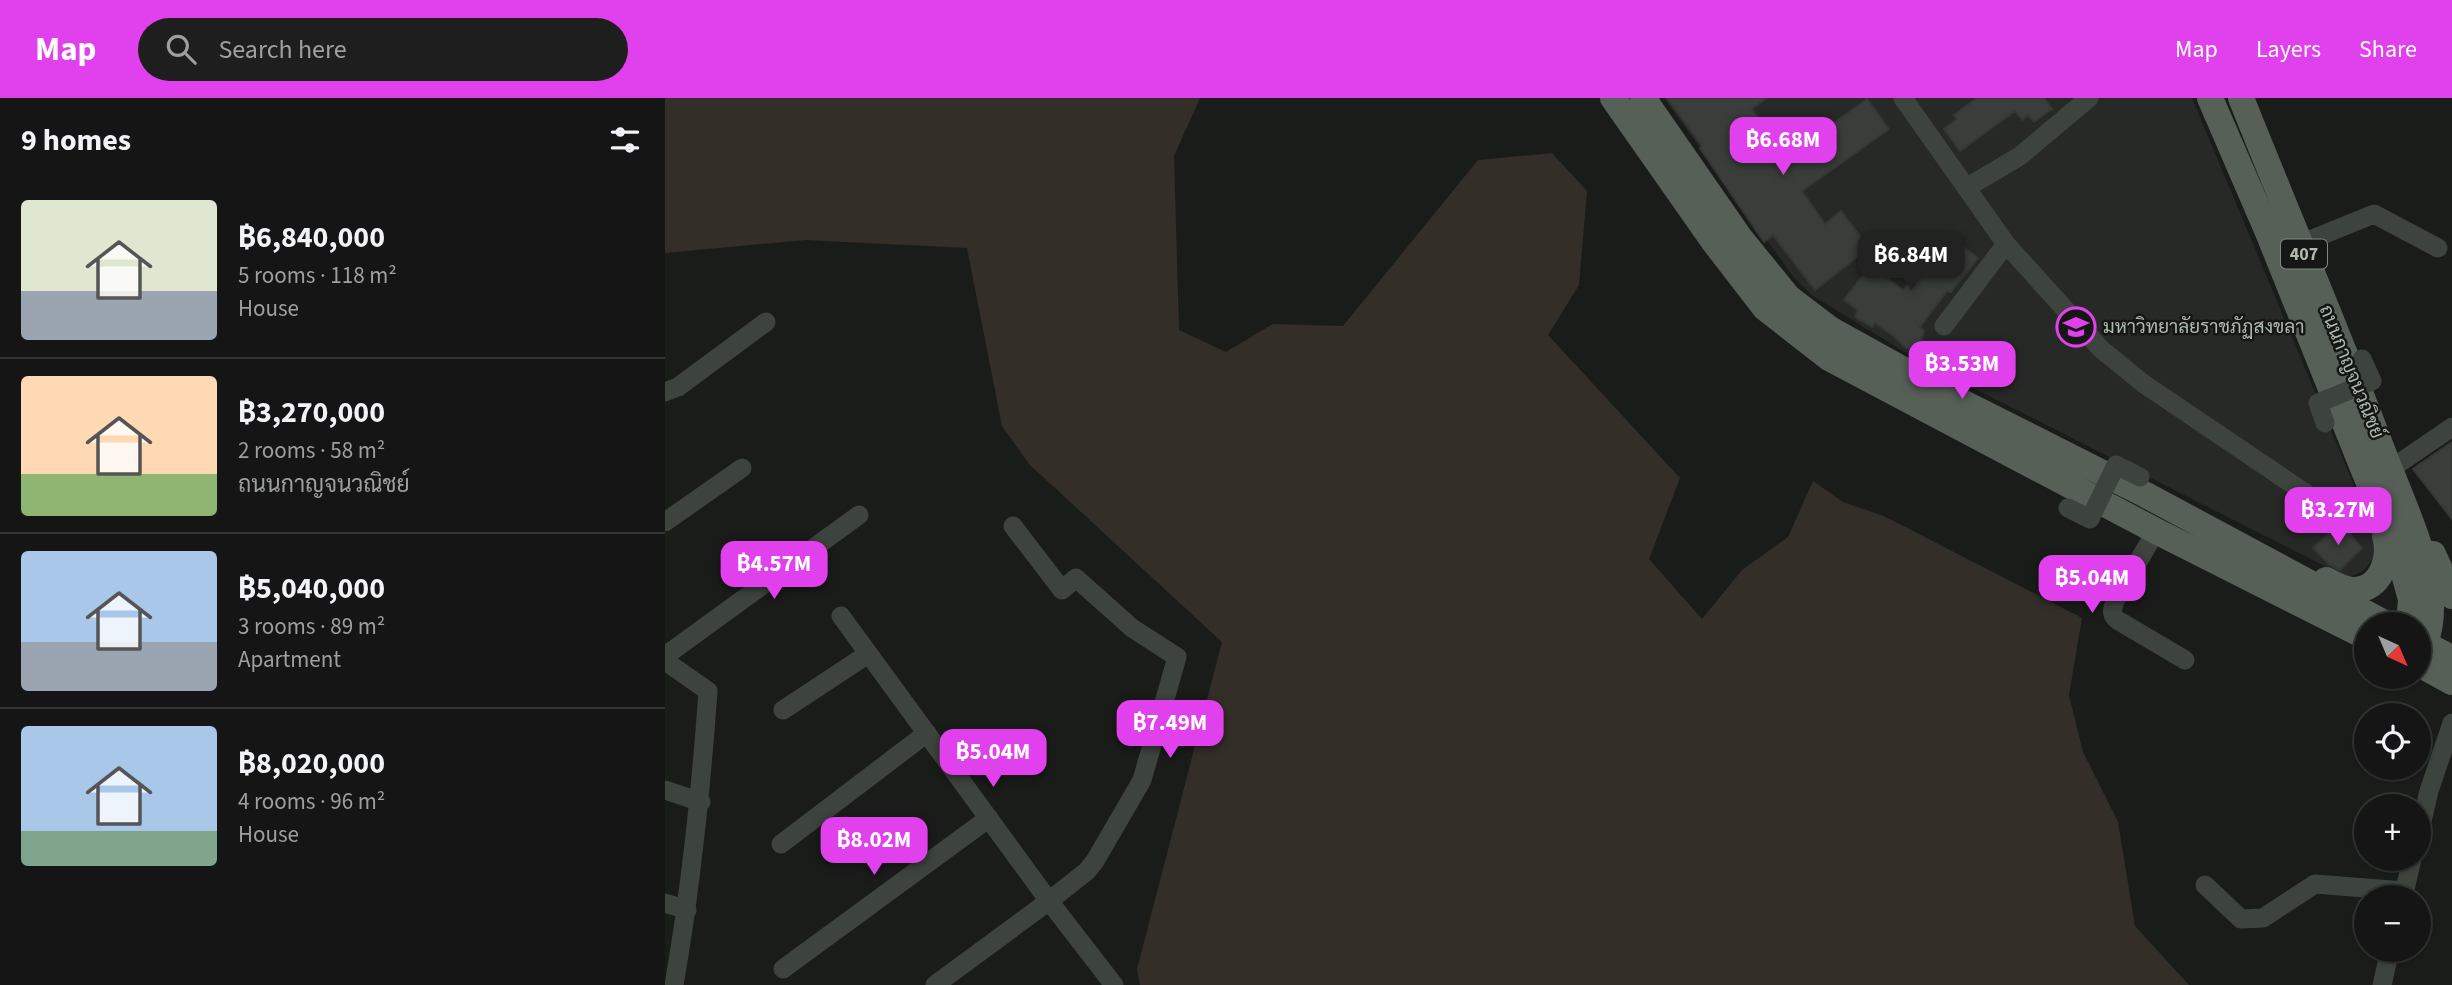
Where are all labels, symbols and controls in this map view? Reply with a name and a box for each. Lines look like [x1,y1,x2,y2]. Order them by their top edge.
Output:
search box [138,18,628,81]
text: Map [35,26,96,73]
icon: search [162,30,200,68]
text: Search here [218,31,347,68]
text: Map [2175,32,2218,67]
text: Layers [2256,32,2321,67]
text: Share [2359,32,2417,67]
pin: ฿6.68M [1726,118,1840,177]
text: 9 homes [21,119,131,162]
icon: filters [606,121,644,159]
text: ฿6.68M [1746,123,1820,156]
text: ฿6,840,000 [238,216,385,259]
icon: home [77,228,161,312]
pin: ฿6.84M [1854,232,1968,292]
text: ฿6.84M [1874,238,1948,271]
road number: 407 [2281,239,2327,268]
text: 5 rooms · 118 m² [238,259,397,292]
text: House [238,292,299,325]
street label: ถนนกาญจนวณิชย์ [2312,301,2390,443]
school or university icon: มหาวิทยาลัยราชภัฏสงขลา [2055,306,2097,348]
place label: มหาวิทยาลัยราชภัฏสงขลา [2103,314,2305,341]
pin: ฿3.53M [1905,342,2019,401]
text: ฿3.53M [1925,347,1999,380]
text: ฿3,270,000 [238,391,385,434]
icon: home [77,404,161,488]
text: 2 rooms · 58 m² [238,434,385,467]
text: ถนนกาญจนวณิชย์ [238,468,410,501]
pin: ฿3.27M [2281,488,2395,547]
text: ฿3.27M [2301,493,2375,526]
pin: ฿4.57M [717,542,831,601]
text: ฿4.57M [737,547,811,580]
pin: ฿5.04M [2035,556,2149,615]
text: ฿5.04M [2055,561,2129,594]
text: ฿5,040,000 [238,567,385,610]
icon: home [77,579,161,663]
text: 3 rooms · 89 m² [238,610,385,643]
north arrow [2354,612,2431,690]
map controls [2354,612,2431,962]
text: Apartment [238,643,341,676]
pin: ฿7.49M [1113,700,1227,760]
button: locate [2354,703,2431,780]
text: ฿7.49M [1133,706,1207,739]
pin: ฿5.04M [936,730,1050,789]
text: ฿5.04M [956,735,1030,768]
text: ฿8,020,000 [238,742,385,785]
icon: home [77,754,161,838]
text: 4 rooms · 96 m² [238,785,385,818]
button: + [2354,794,2431,871]
text: House [238,818,299,851]
pin: ฿8.02M [817,818,931,877]
text: ฿8.02M [837,823,911,856]
button: − [2354,885,2431,962]

